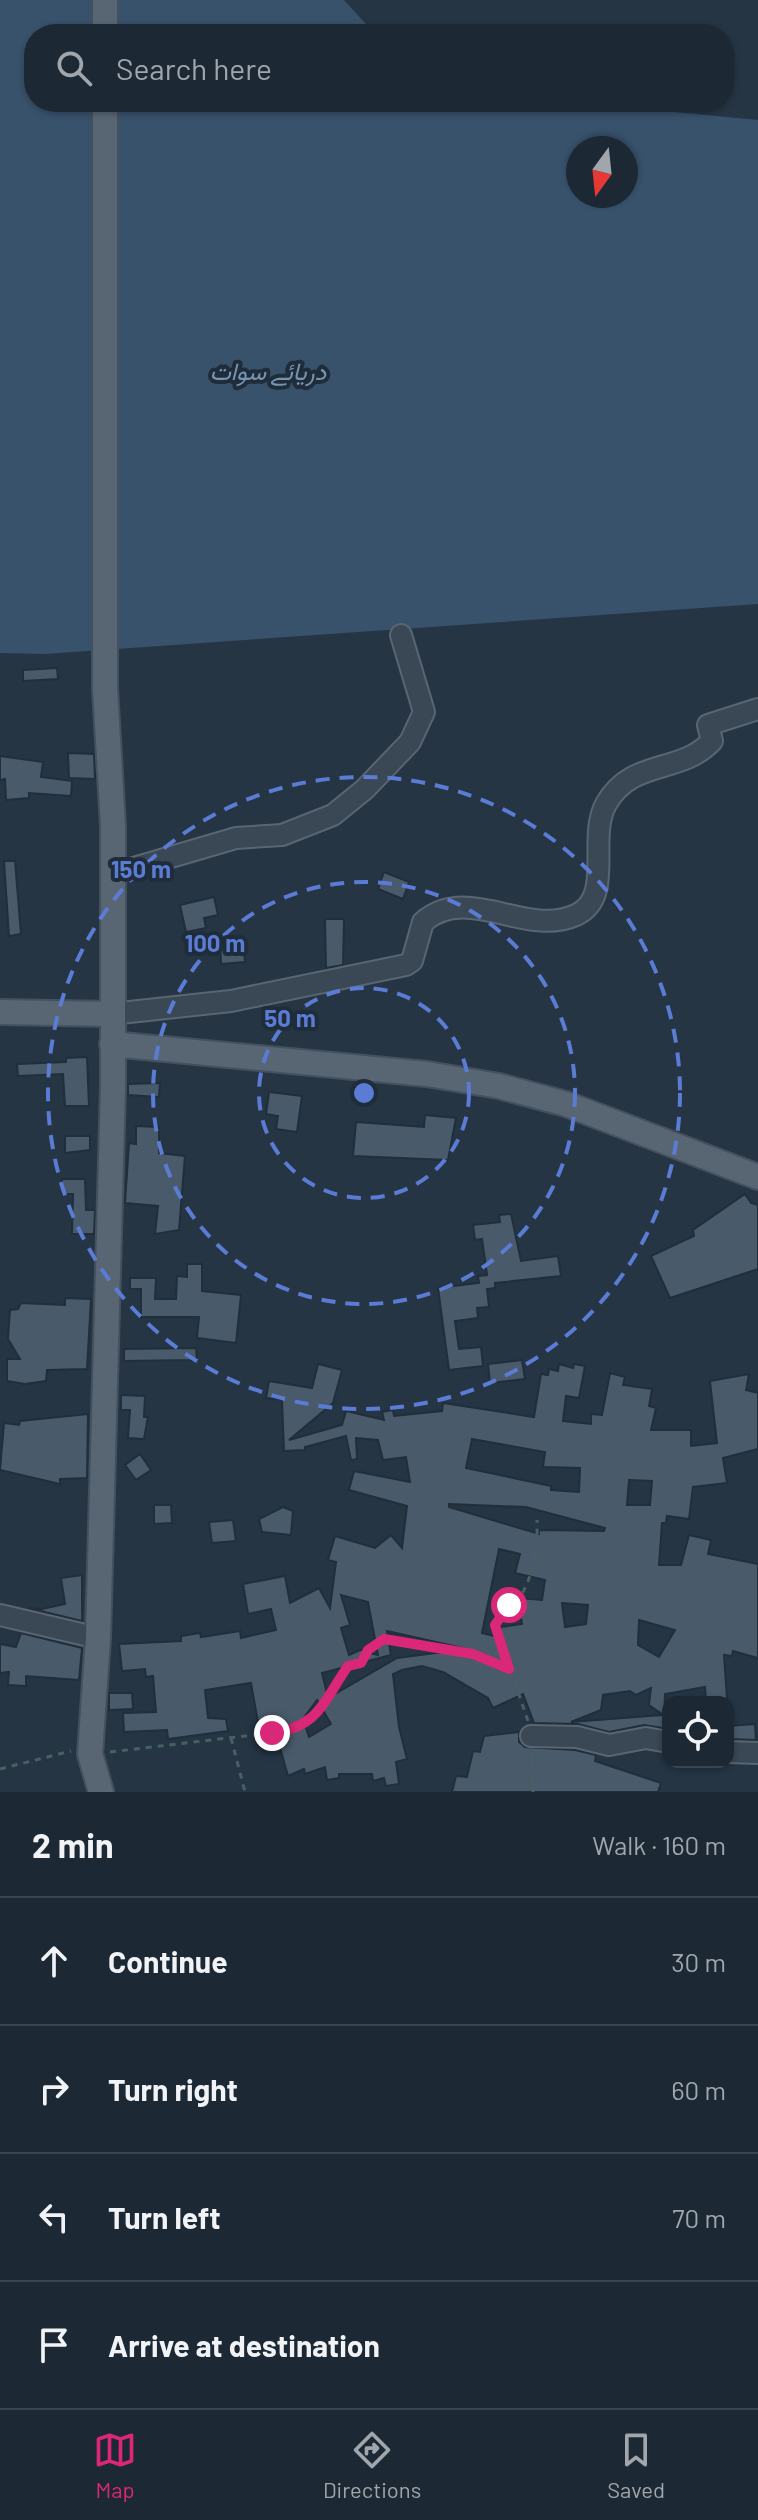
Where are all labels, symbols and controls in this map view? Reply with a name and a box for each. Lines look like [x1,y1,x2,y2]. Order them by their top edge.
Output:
search box [24,24,734,112]
icon: search [52,46,96,90]
text: Search here [116,50,272,86]
north arrow [566,136,638,208]
water label: دریائے سوات [210,356,327,387]
text: 150 m [111,854,171,883]
text: 100 m [185,928,245,957]
text: 50 m [264,1003,316,1032]
centre of rings [350,1079,378,1107]
route start [491,1587,527,1623]
map controls [662,1696,734,1768]
button: locate [662,1696,734,1768]
route end [254,1715,290,1751]
text: 2 min [32,1824,114,1865]
text: Walk · 160 m [592,1829,726,1860]
icon: ahead [32,1939,76,1983]
text: Continue [108,1943,228,1979]
text: 30 m [671,1946,726,1977]
icon: right [32,2067,76,2111]
text: Turn right [108,2071,238,2107]
text: 60 m [671,2074,726,2105]
icon: left [32,2195,76,2239]
text: Turn left [108,2199,221,2235]
text: 70 m [672,2202,726,2233]
icon: arrive [32,2323,76,2367]
text: Arrive at destination [108,2327,380,2363]
tab: Map [93,2428,137,2502]
tab: Directions [323,2428,421,2502]
tab: Saved [607,2428,665,2502]

